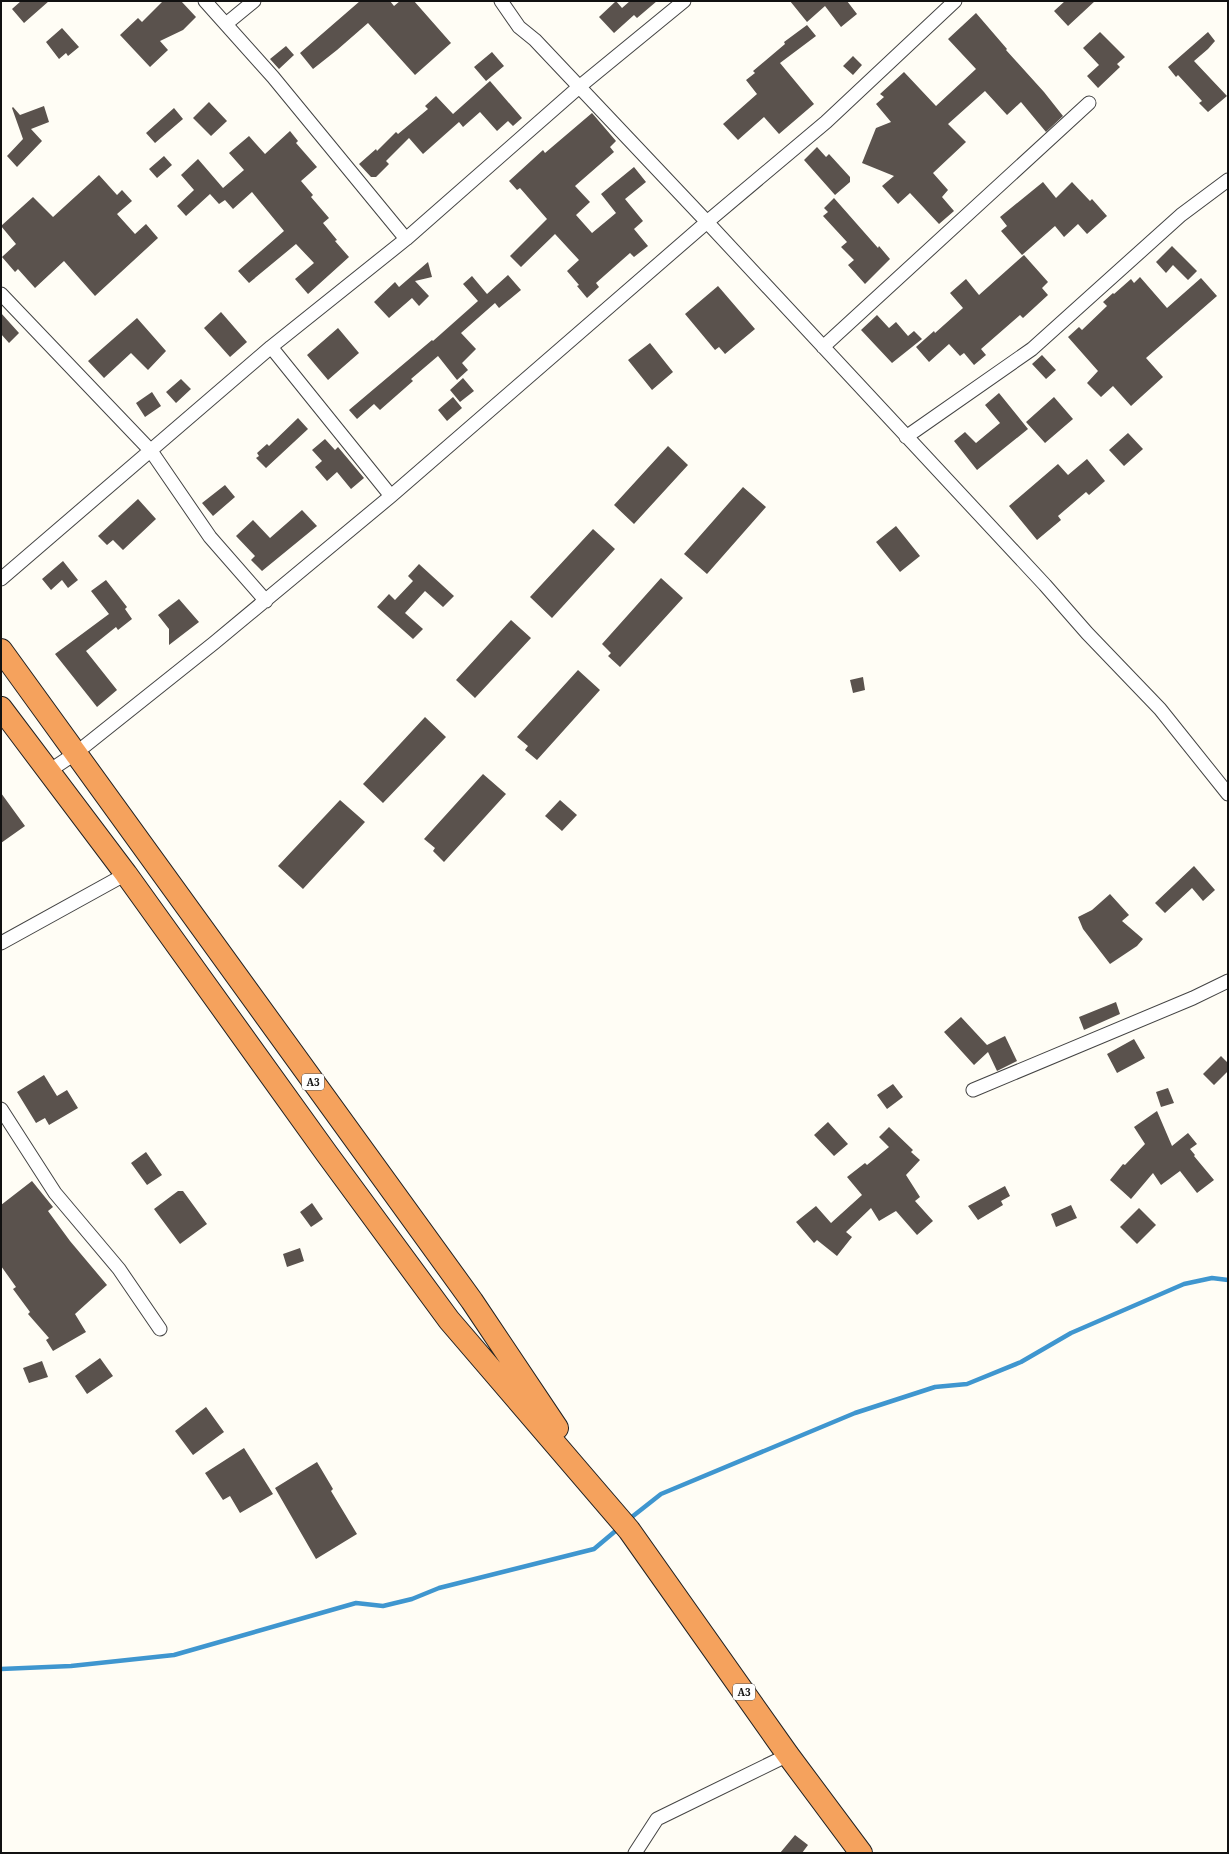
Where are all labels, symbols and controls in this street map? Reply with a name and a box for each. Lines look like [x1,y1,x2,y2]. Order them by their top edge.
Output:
road number: A3 [302,1074,324,1090]
road number: A3 [733,1684,755,1700]

